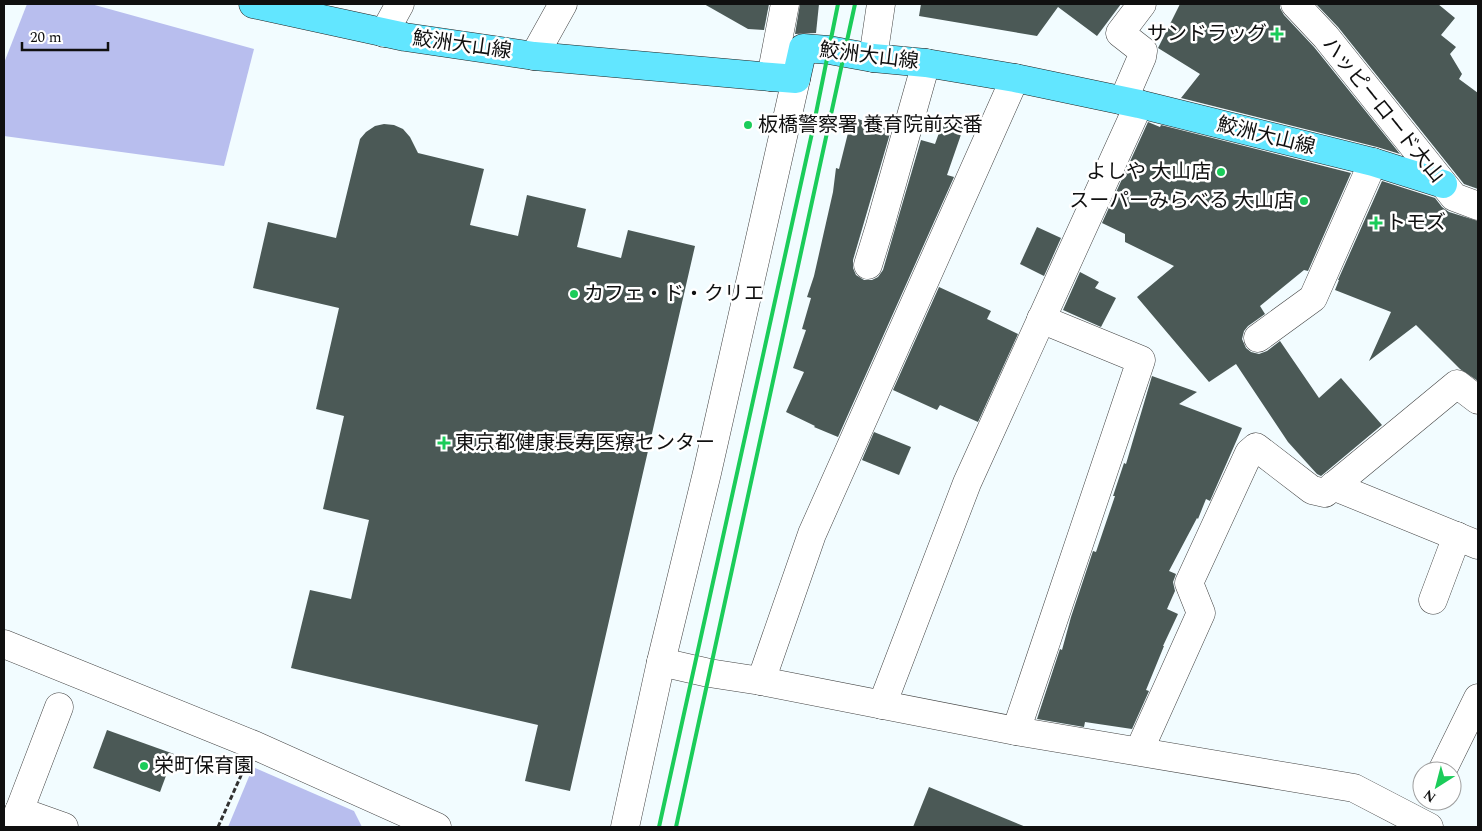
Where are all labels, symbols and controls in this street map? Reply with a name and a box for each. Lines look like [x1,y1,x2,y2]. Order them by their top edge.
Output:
place label: サンドラッグ [1147,19,1267,49]
scale bar [22,20,109,52]
street label: 鮫洲大山線 [410,23,514,67]
text: 20 m [30,26,62,49]
marker: サンドラッグ [1271,28,1283,40]
street label: ハッピーロード大山 [1315,31,1451,189]
street label: 鮫洲大山線 [818,35,920,77]
street label: 鮫洲大山線 [1214,109,1318,163]
place label: 板橋警察署 養育院前交番 [758,110,983,140]
marker: 板橋警察署 養育院前交番 [742,119,754,131]
place label: よしや 大山店 [1086,157,1211,187]
marker: よしや 大山店 [1215,166,1227,178]
place label: スーパーみらべる 大山店 [1069,186,1294,216]
marker: スーパーみらべる 大山店 [1298,195,1310,207]
place label: トモズ [1386,208,1446,238]
marker: トモズ [1370,217,1382,229]
place label: カフェ・ド・クリエ [584,279,764,309]
marker: カフェ・ド・クリエ [568,288,580,300]
place label: 東京都健康長寿医療センター [455,428,715,458]
marker: 東京都健康長寿医療センター [437,436,451,450]
place label: 栄町保育園 [154,751,254,781]
marker: 栄町保育園 [138,760,150,772]
north arrow [1412,761,1462,811]
text: N [1419,784,1440,808]

